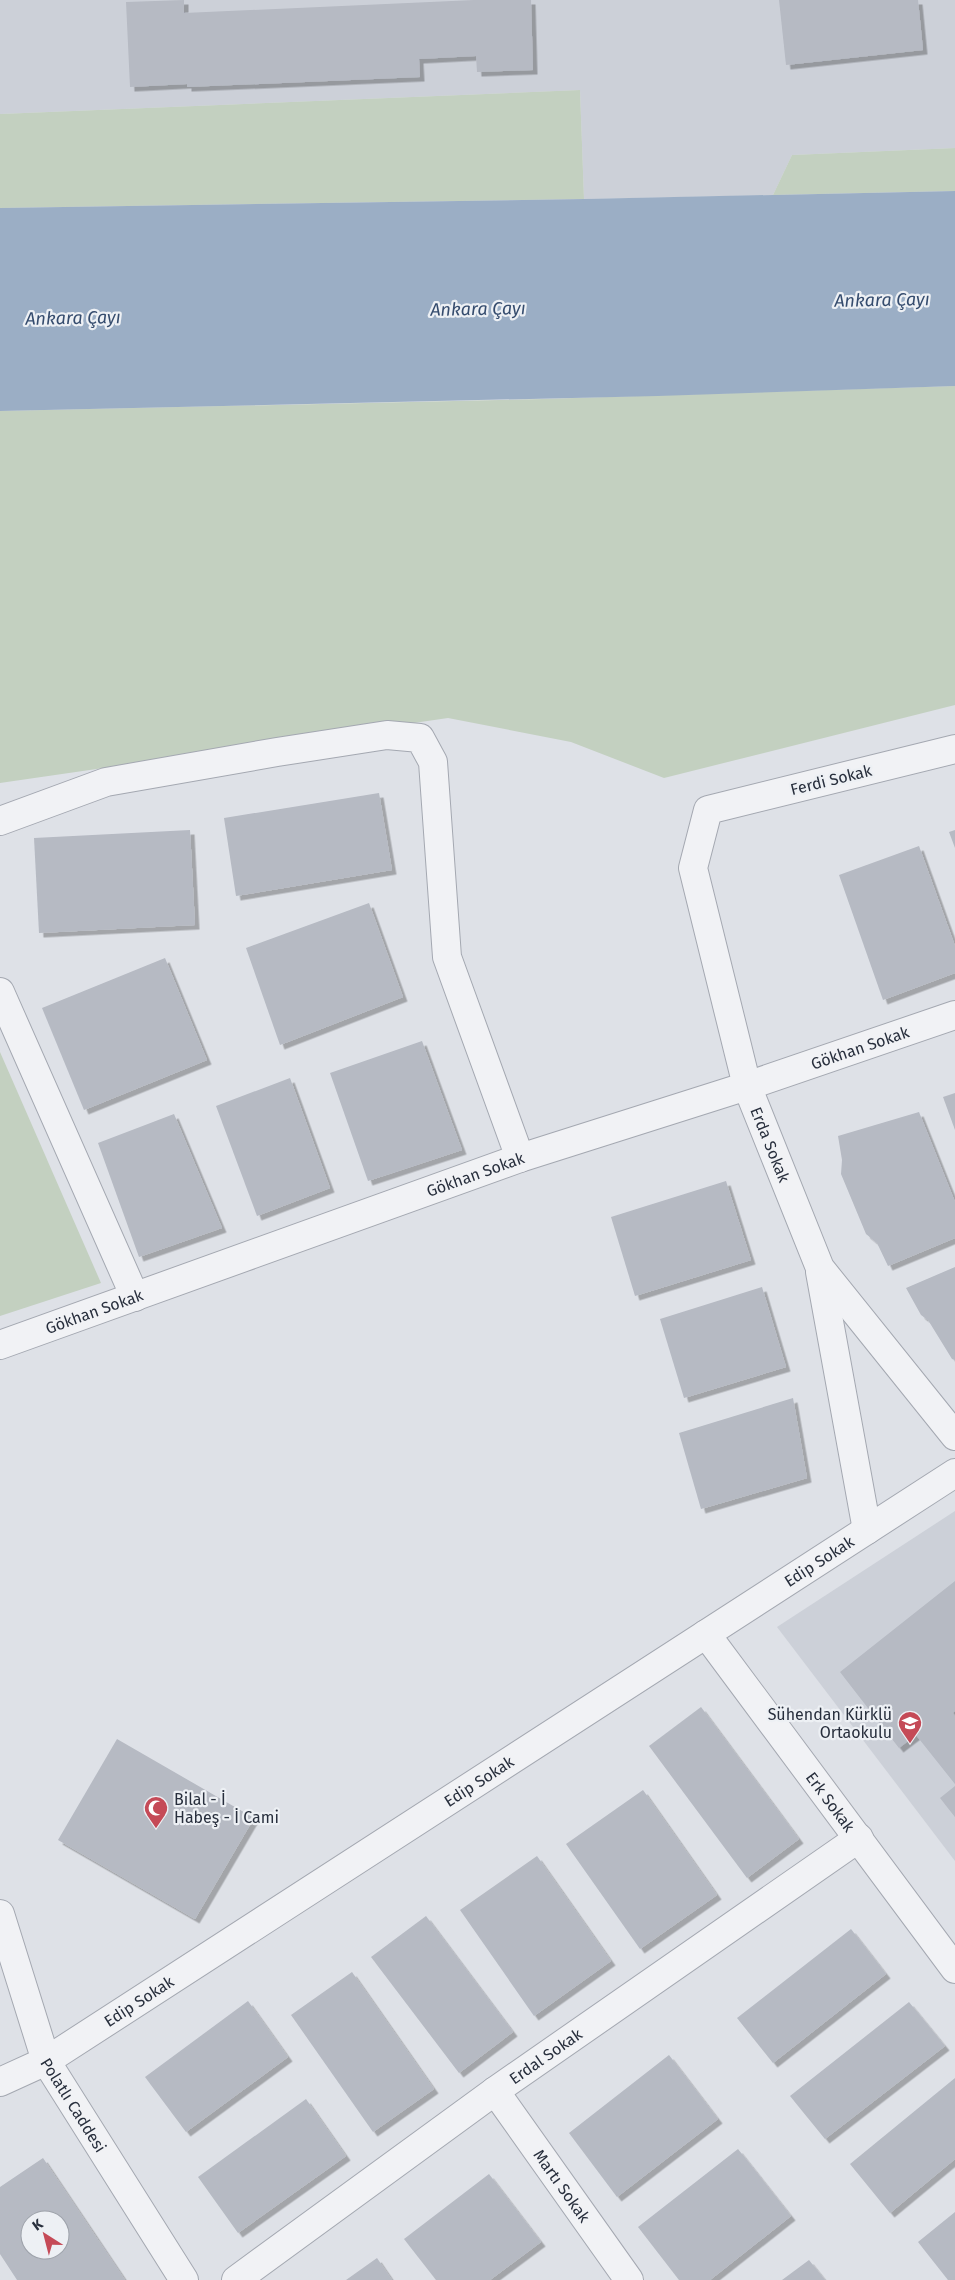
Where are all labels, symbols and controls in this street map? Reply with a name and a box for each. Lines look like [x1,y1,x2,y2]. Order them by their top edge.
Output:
water label: Ankara Çayı [833,288,930,312]
water label: Ankara Çayı [429,297,526,321]
water label: Ankara Çayı [24,306,121,330]
street label: Ferdi Sokak [788,761,874,799]
street label: Gökhan Sokak [808,1022,912,1073]
street label: Erda Sokak [747,1104,794,1186]
street label: Gökhan Sokak [424,1148,527,1200]
street label: Gökhan Sokak [43,1285,146,1337]
street label: Edip Sokak [780,1531,858,1591]
place label: Sühendan Kürklü Ortaokulu [768,1705,892,1742]
school or university icon: Sühendan Kürklü Ortaokulu [897,1710,923,1744]
street label: Edip Sokak [440,1751,518,1811]
street label: Erk Sokak [802,1768,860,1836]
place label: Bilal - İ Habeş - İ Cami [174,1789,279,1828]
mosque icon: Bilal - İ Habeş - İ Cami [143,1795,169,1829]
street label: Edip Sokak [100,1971,178,2030]
street label: Erdal Sokak [505,2024,586,2088]
street label: Polatlı Caddesi [37,2054,111,2156]
street label: Martı Sokak [530,2146,595,2226]
north arrow [20,2210,70,2260]
text: K [29,2215,47,2234]

